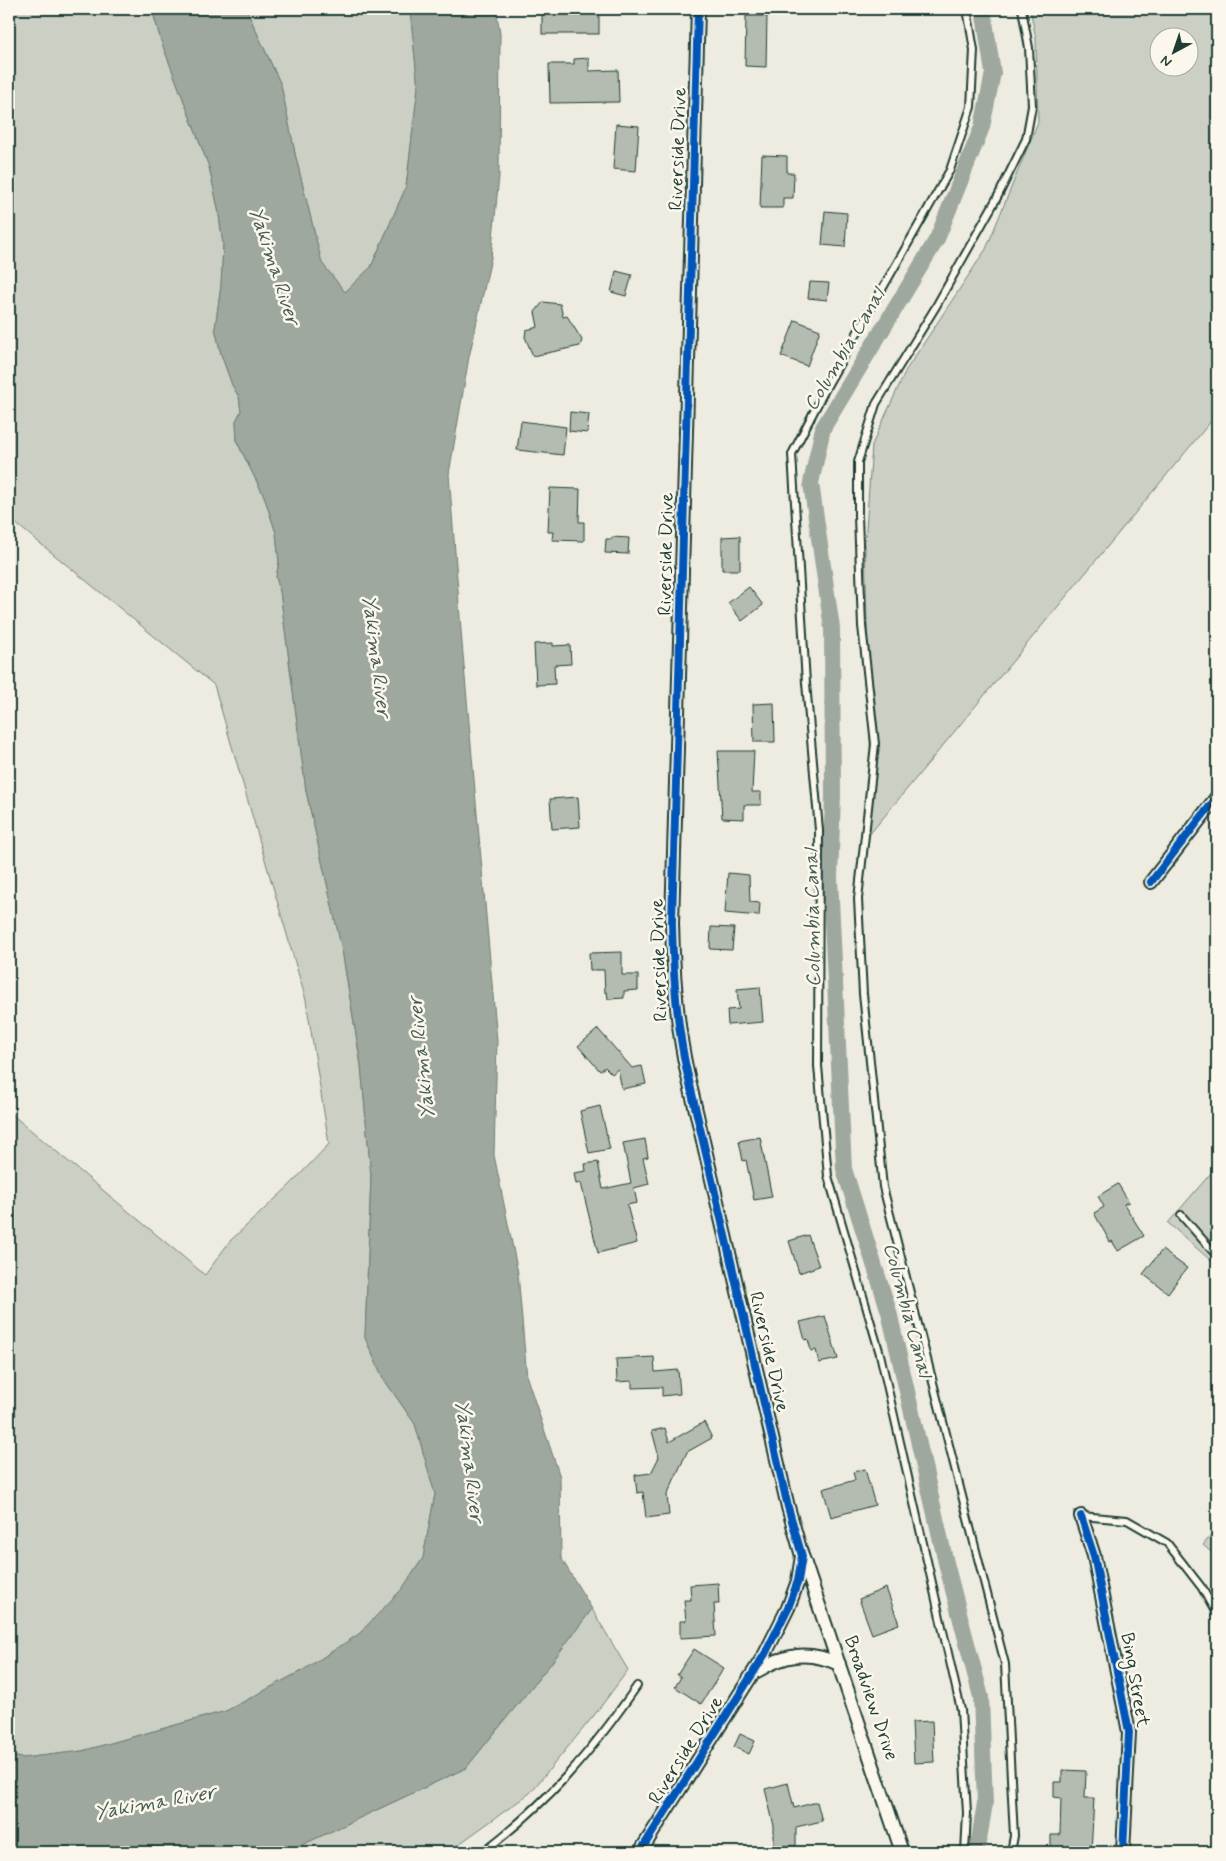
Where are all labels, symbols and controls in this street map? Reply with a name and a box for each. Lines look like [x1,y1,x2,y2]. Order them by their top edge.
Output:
north arrow [1148,28,1198,78]
text: N [1157,51,1176,71]
street label: Riverside Drive [663,87,693,211]
water label: Yakima River [242,204,307,331]
water label: Columbia Canal [798,281,894,416]
street label: Riverside Drive [652,492,680,616]
water label: Yakima River [355,594,397,721]
water label: Columbia Canal [798,846,828,987]
street label: Riverside Drive [644,898,674,1022]
water label: Yakima River [402,993,442,1120]
water label: Columbia Canal [876,1240,939,1383]
street label: Riverside Drive [743,1289,795,1415]
water label: Yakima River [448,1399,490,1526]
street label: Bing Street [1112,1631,1156,1730]
street label: Broadview Drive [838,1632,904,1764]
street label: Riverside Drive [643,1691,729,1809]
water label: Yakima River [92,1779,220,1827]

